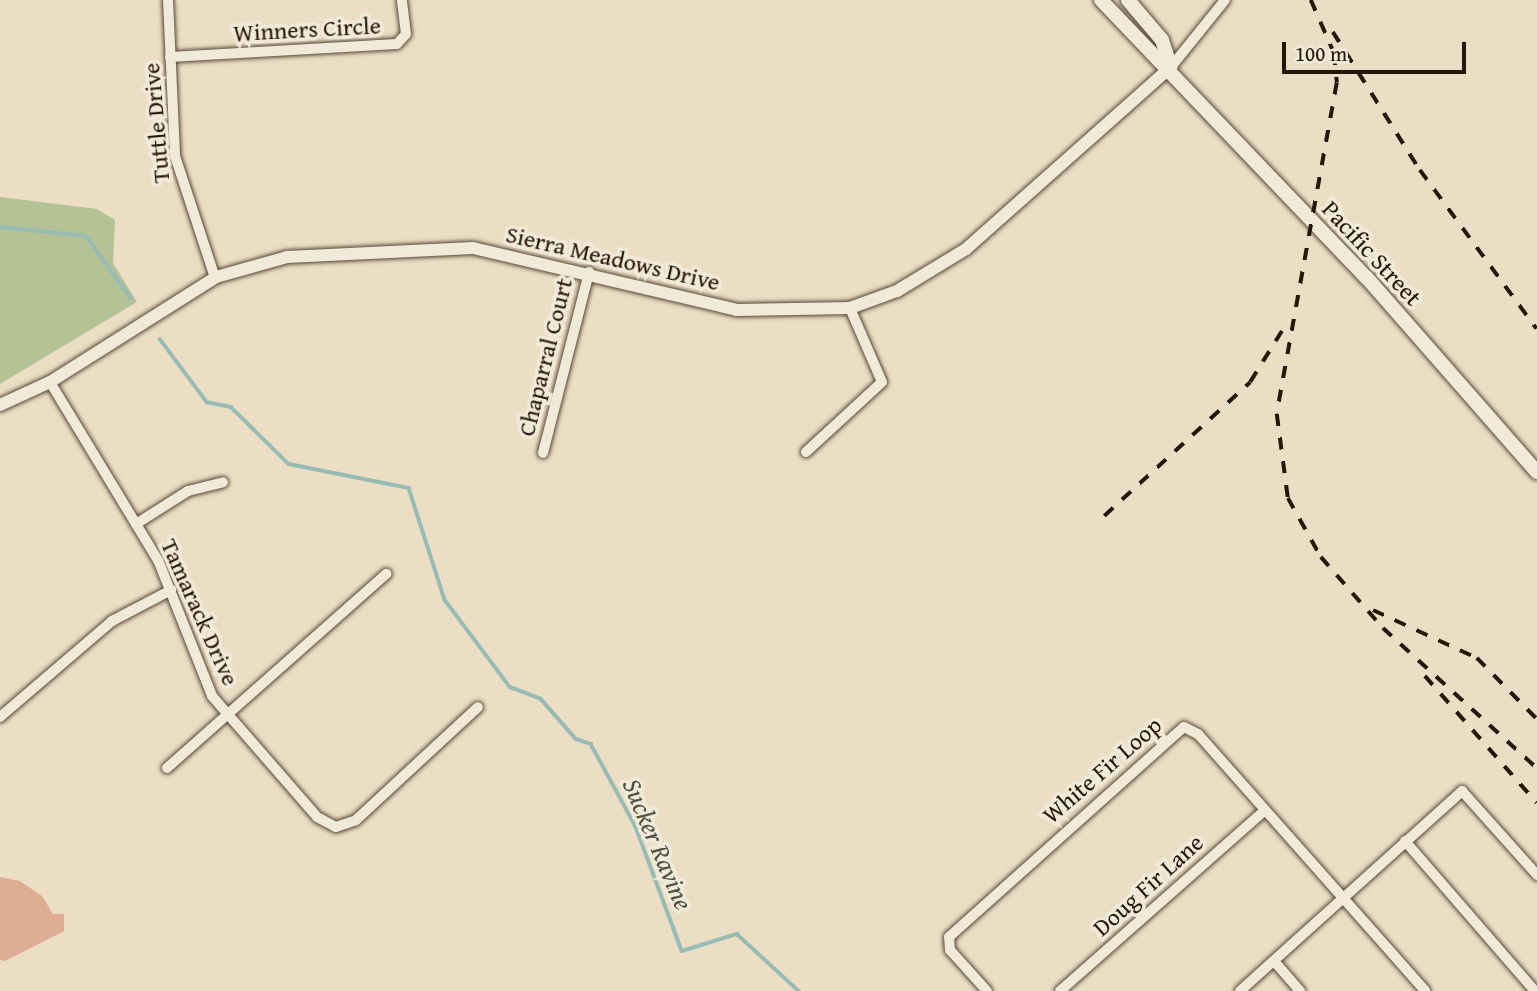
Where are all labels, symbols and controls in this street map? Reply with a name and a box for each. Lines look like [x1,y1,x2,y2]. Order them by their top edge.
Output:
street label: Winners Circle [233,11,381,47]
scale bar [1285,28,1469,72]
text: 100 m [1295,38,1347,69]
street label: Tuttle Drive [136,62,176,184]
street label: Pacific Street [1316,195,1428,311]
street label: Sierra Meadows Drive [503,219,723,297]
street label: Chaparral Court [511,275,579,439]
street label: Tamarack Drive [155,534,245,690]
street label: White Fir Loop [1037,710,1167,830]
water label: Sucker Ravine [616,774,700,914]
street label: Doug Fir Lane [1087,828,1209,942]

